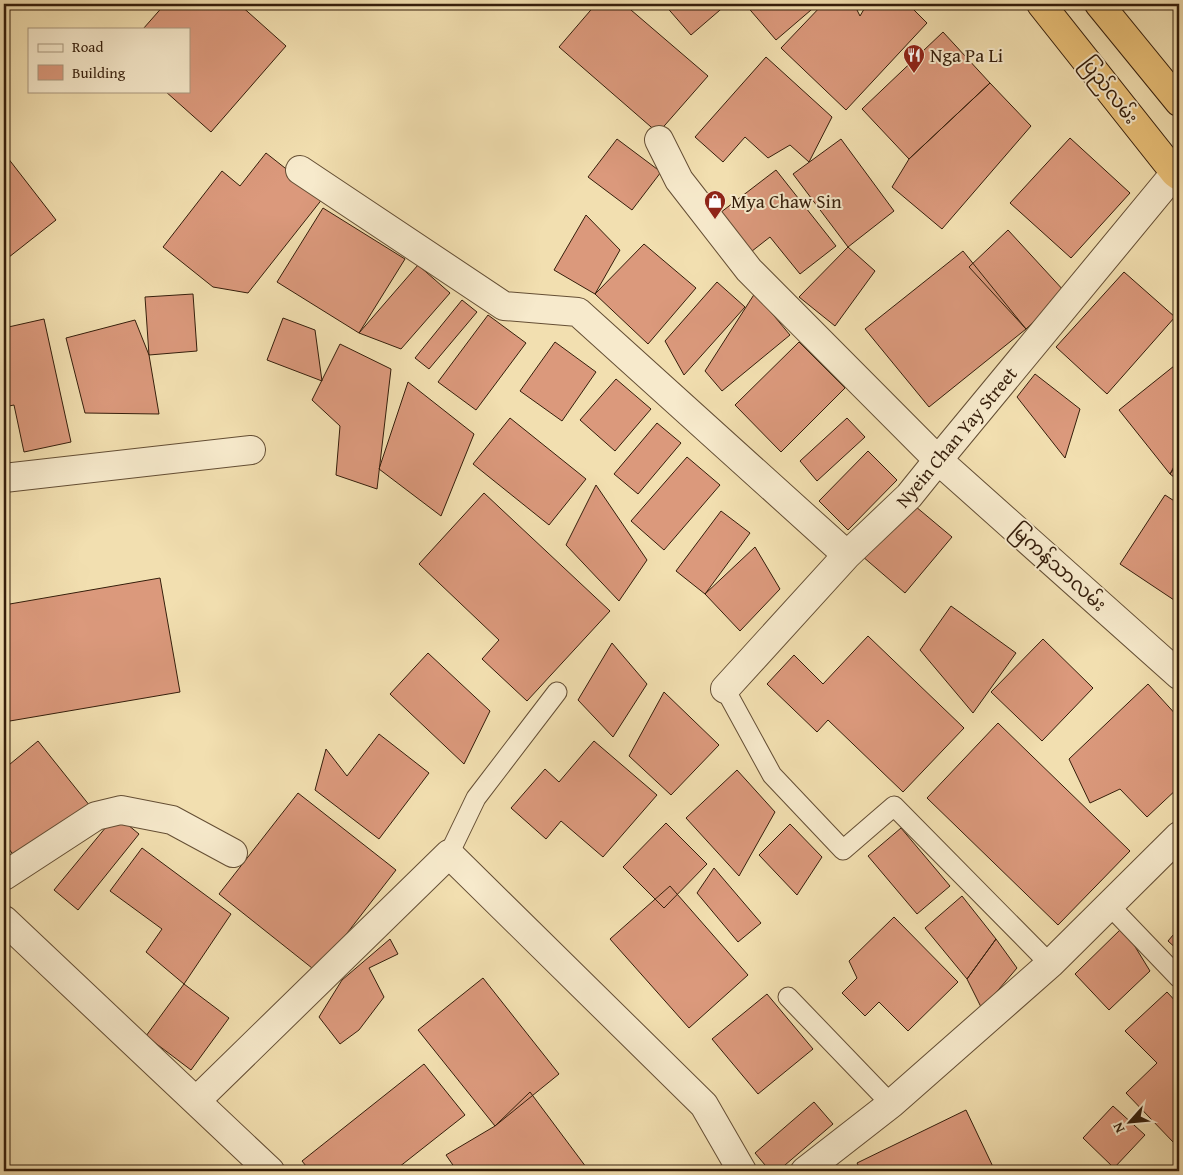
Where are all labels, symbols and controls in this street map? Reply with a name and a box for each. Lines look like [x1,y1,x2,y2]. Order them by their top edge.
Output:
legend [28,28,190,92]
text: Road [72,36,103,57]
place label: Nga Pa Li [930,41,1003,69]
restaurant icon: Nga Pa Li [902,43,926,74]
street label: ပြည်လမ်း [1073,50,1145,131]
text: Building [72,62,126,83]
place label: Mya Chaw Sin [731,187,842,215]
shop icon: Mya Chaw Sin [703,189,727,220]
street label: Nyein Chan Yay Street [889,360,1024,514]
street label: မြကန်သာလမ်း [1004,516,1113,619]
north arrow [1106,1098,1156,1148]
text: N [1107,1119,1129,1137]

